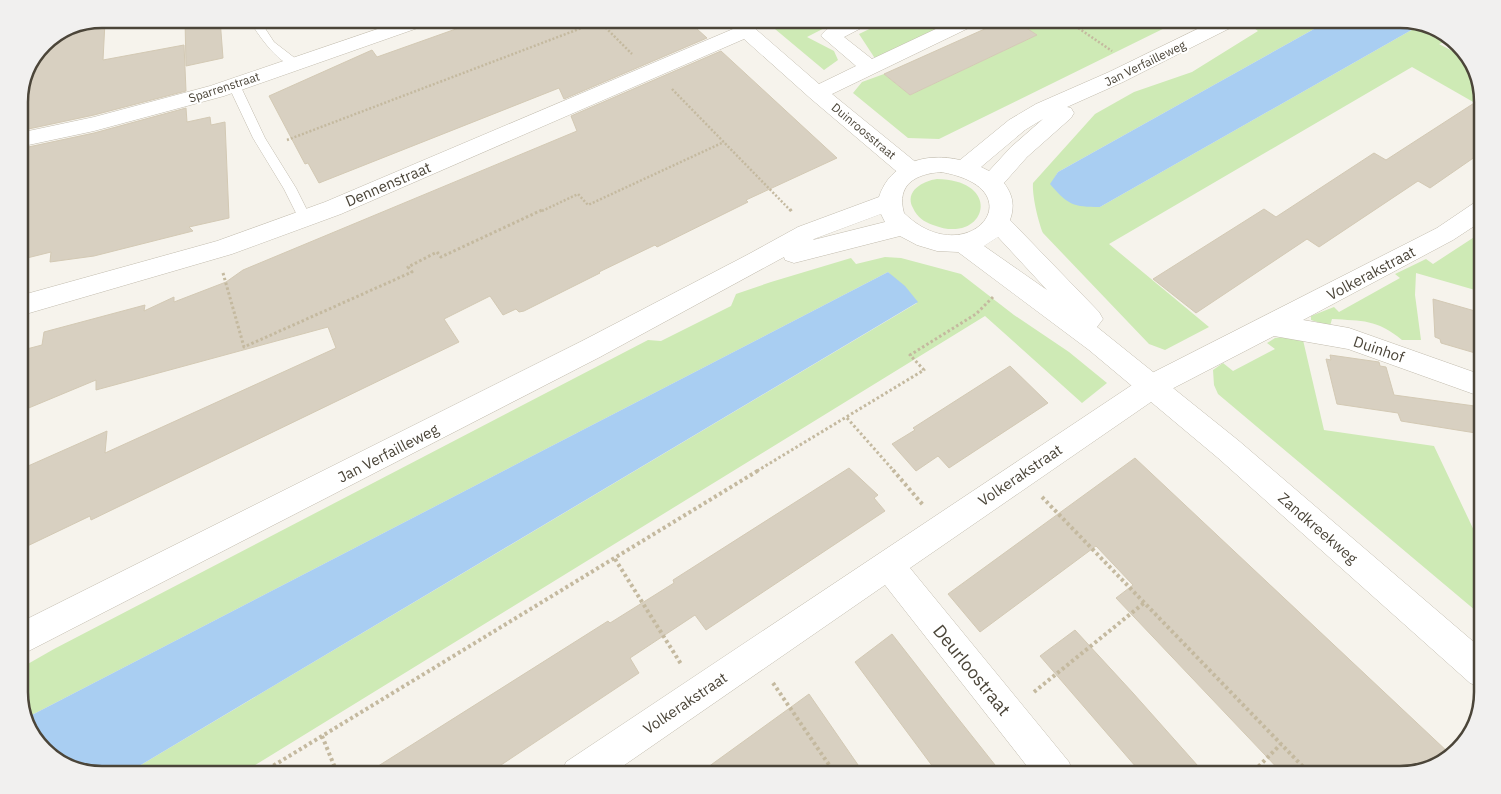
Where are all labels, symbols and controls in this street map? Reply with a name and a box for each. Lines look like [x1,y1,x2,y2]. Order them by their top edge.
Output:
street label: Jan Verfailleweg [1102,37,1189,89]
street label: Sparrenstraat [187,68,261,106]
street label: Duinroosstraat [829,100,899,162]
street label: Dennenstraat [342,157,434,211]
street label: Volkerakstraat [1324,242,1418,304]
street label: Duinhof [1351,331,1407,367]
street label: Jan Verfailleweg [334,419,442,487]
street label: Volkerakstraat [974,440,1066,510]
street label: Zandkreekweg [1274,488,1362,568]
street label: Deurloostraat [928,620,1016,720]
street label: Volkerakstraat [639,668,731,738]

